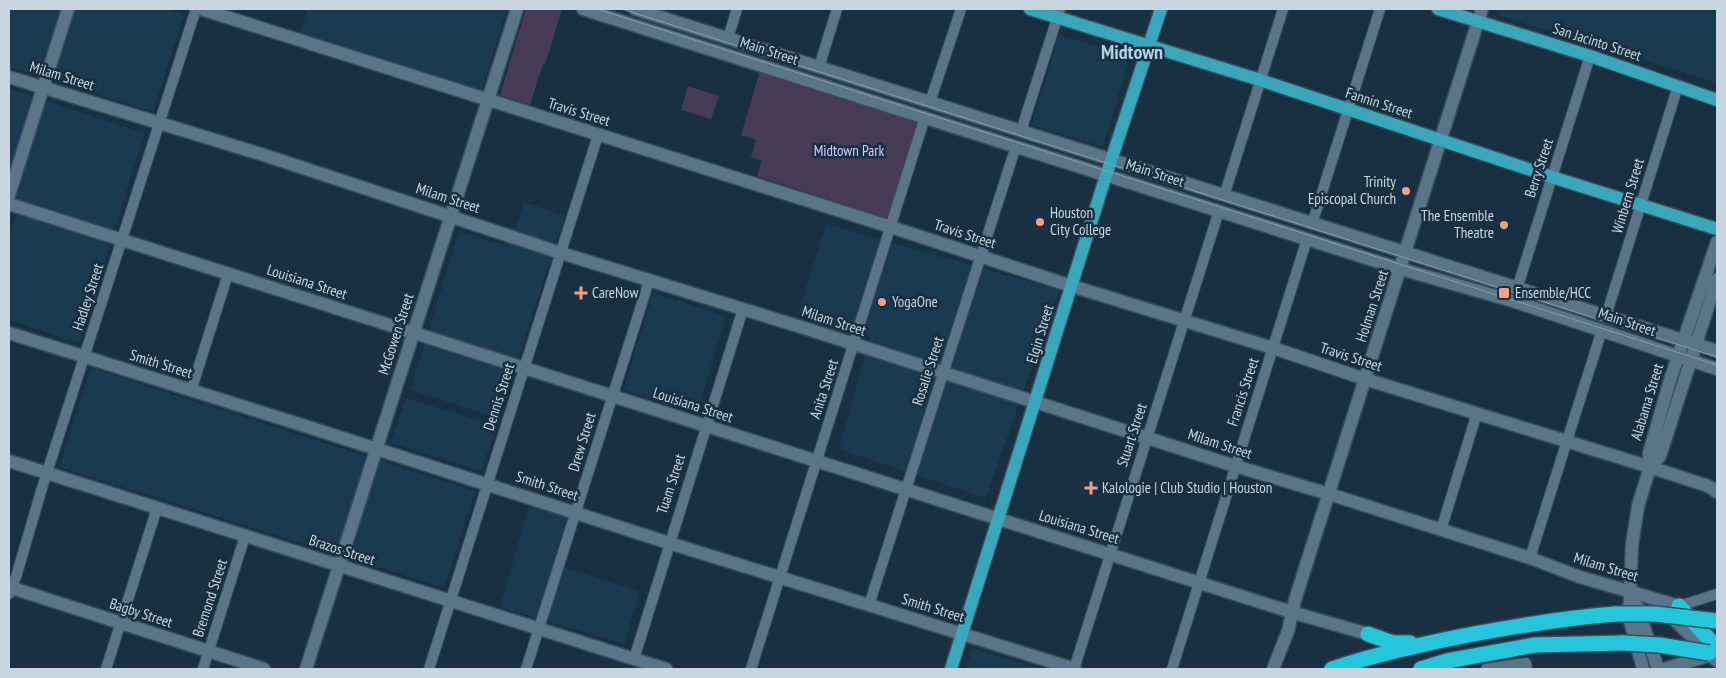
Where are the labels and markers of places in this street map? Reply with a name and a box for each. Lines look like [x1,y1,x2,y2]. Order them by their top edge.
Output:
place label: Trinity Episcopal Church [1308,172,1396,208]
marker: Trinity Episcopal Church [1400,185,1412,197]
place label: Houston City College [1050,203,1111,239]
place label: The Ensemble Theatre [1421,206,1494,242]
marker: Houston City College [1034,216,1046,228]
marker: The Ensemble Theatre [1498,219,1510,231]
place label: CareNow [592,283,638,302]
place label: Ensemble/HCC [1515,283,1591,302]
marker: CareNow [574,286,588,300]
marker: Ensemble/HCC [1497,286,1511,300]
place label: YogaOne [892,292,938,311]
marker: YogaOne [876,296,888,308]
place label: Kalologie | Club Studio | Houston [1102,478,1272,497]
marker: Kalologie | Club Studio | Houston [1084,481,1098,495]

